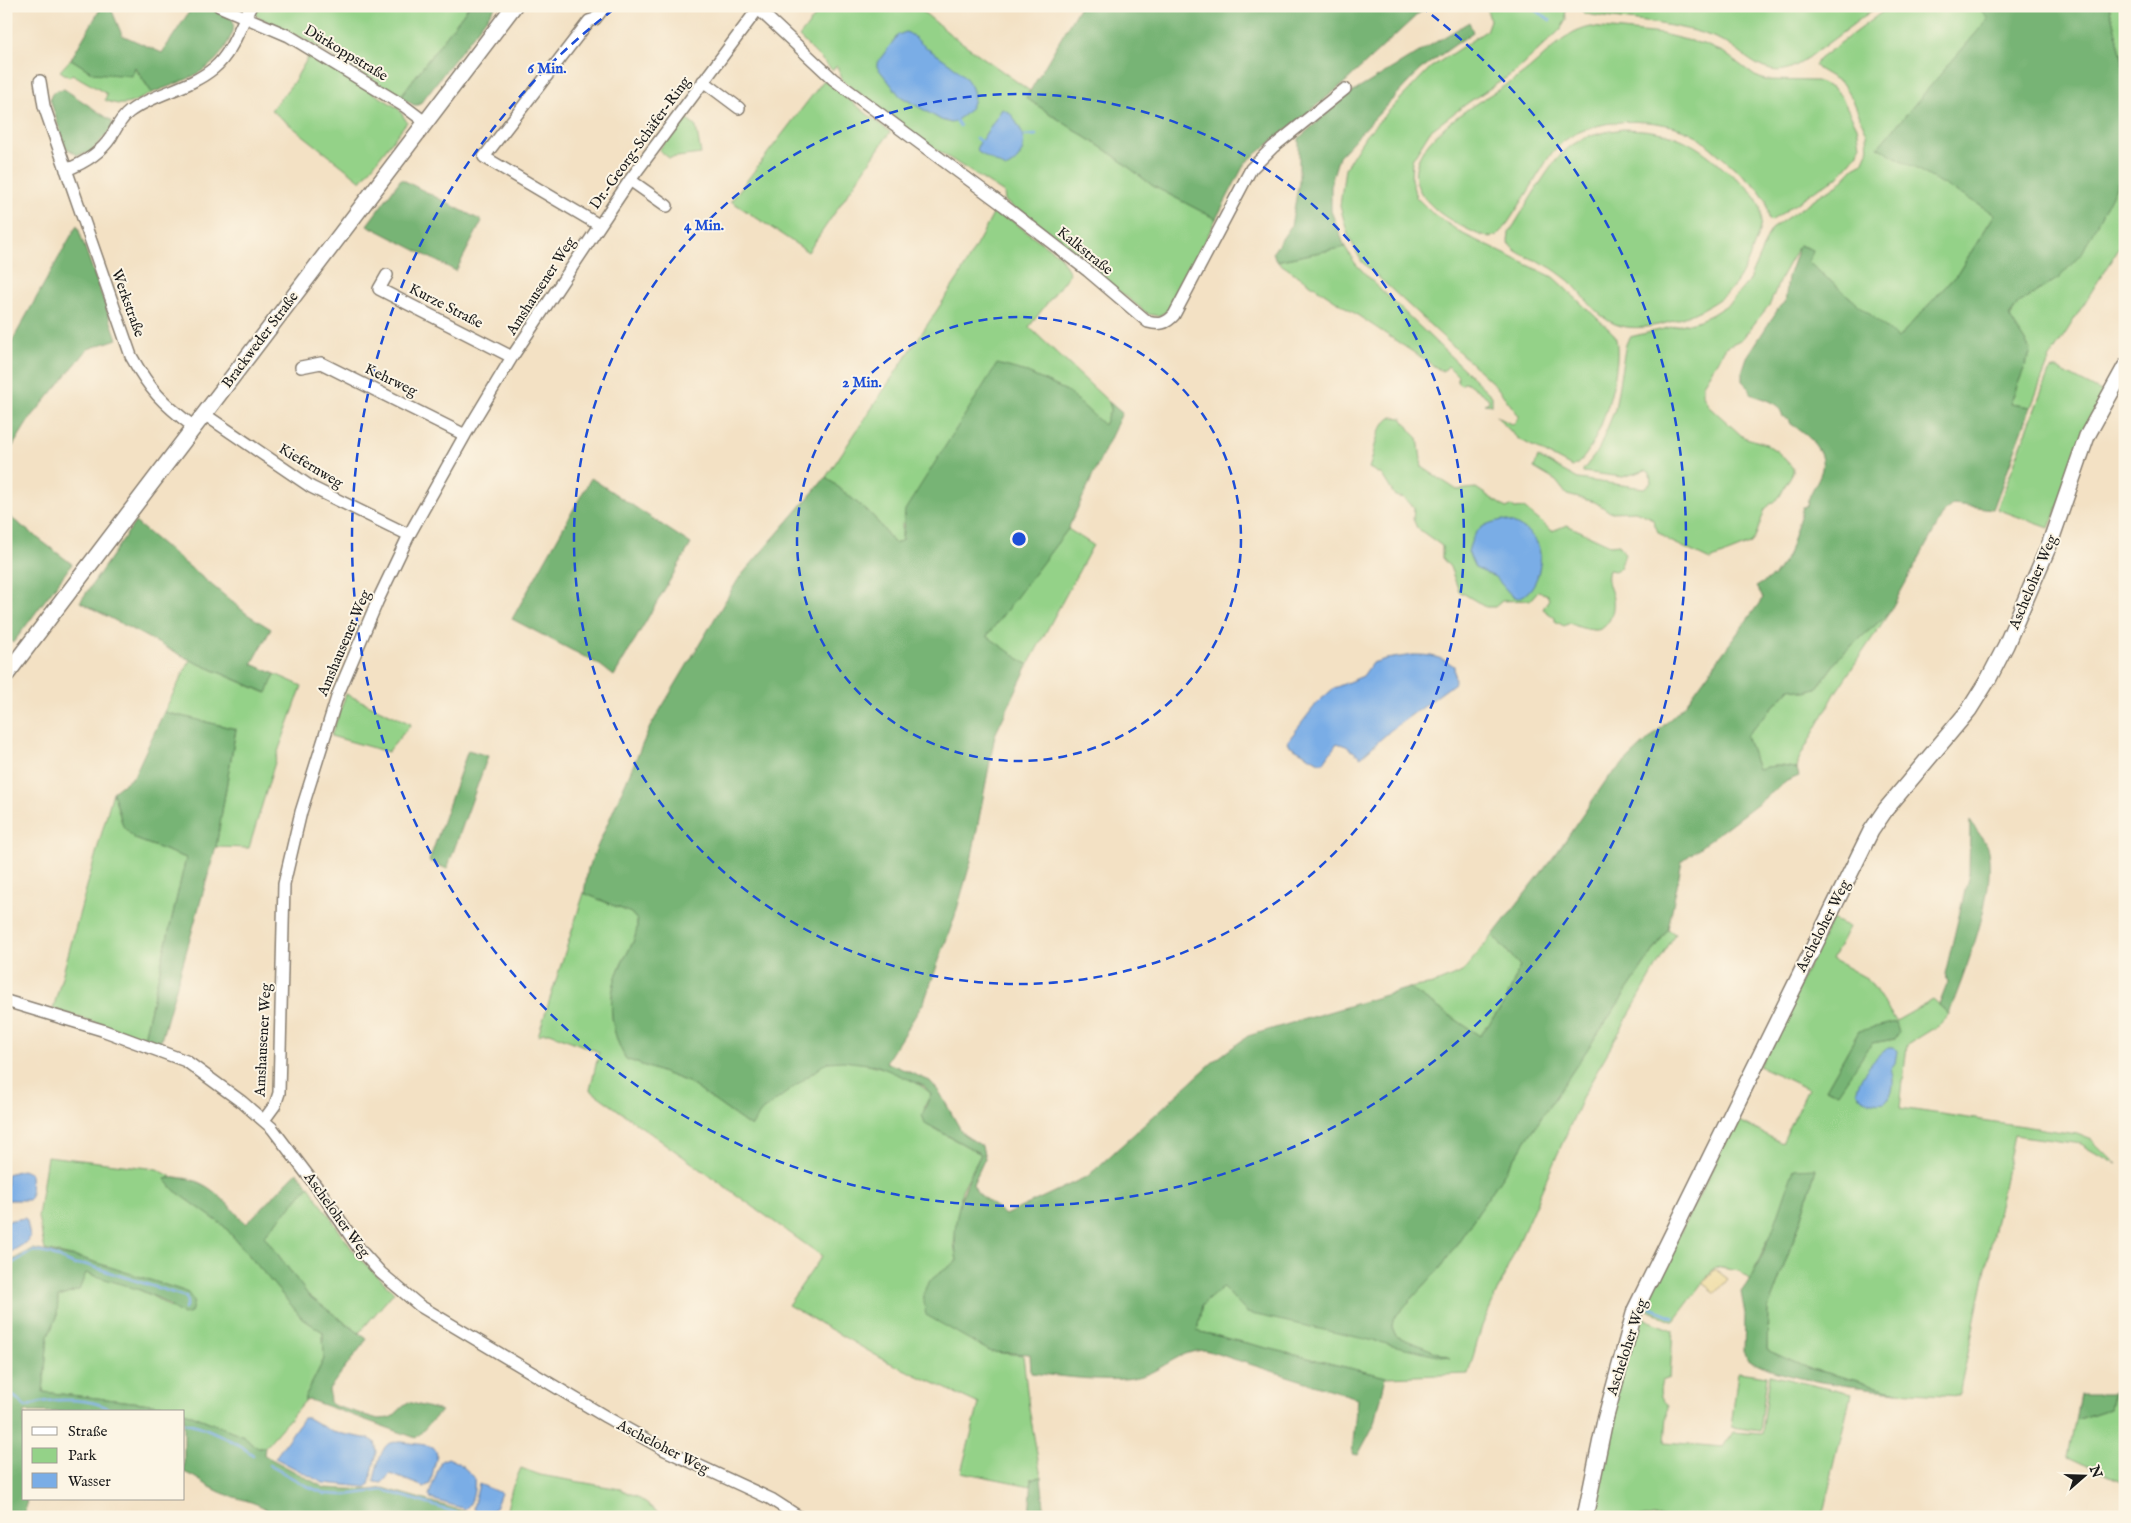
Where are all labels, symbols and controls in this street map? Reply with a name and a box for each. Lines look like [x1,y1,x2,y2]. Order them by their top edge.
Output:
street label: Dürkoppstraße [301,21,392,86]
text: 6 Min. [528,59,566,78]
street label: Dr.-Georg-Schäfer-Ring [585,72,695,213]
text: 4 Min. [684,216,724,235]
street label: Kalkstraße [1053,223,1117,279]
street label: Amshausener Weg [502,232,580,340]
street label: Werkstraße [107,266,149,340]
street label: Kurze Straße [406,279,486,333]
street label: Brackweder Straße [217,288,303,392]
street label: Kehrweg [362,359,421,401]
text: 2 Min. [842,373,882,392]
street label: Kiefernweg [275,439,348,493]
centre of rings [1010,530,1028,548]
street label: Ascheloher Weg [2004,531,2062,633]
street label: Amshausener Weg [313,586,375,700]
street label: Ascheloher Weg [1791,876,1855,976]
street label: Amshausener Weg [250,982,276,1098]
street label: Ascheloher Weg [299,1168,375,1262]
street label: Ascheloher Weg [1602,1295,1652,1399]
legend [22,1410,185,1500]
street label: Ascheloher Weg [613,1415,713,1479]
text: Straße [68,1422,108,1441]
text: Park [68,1446,98,1465]
north arrow [2058,1450,2108,1500]
text: N [2084,1462,2106,1481]
text: Wasser [68,1472,111,1491]

